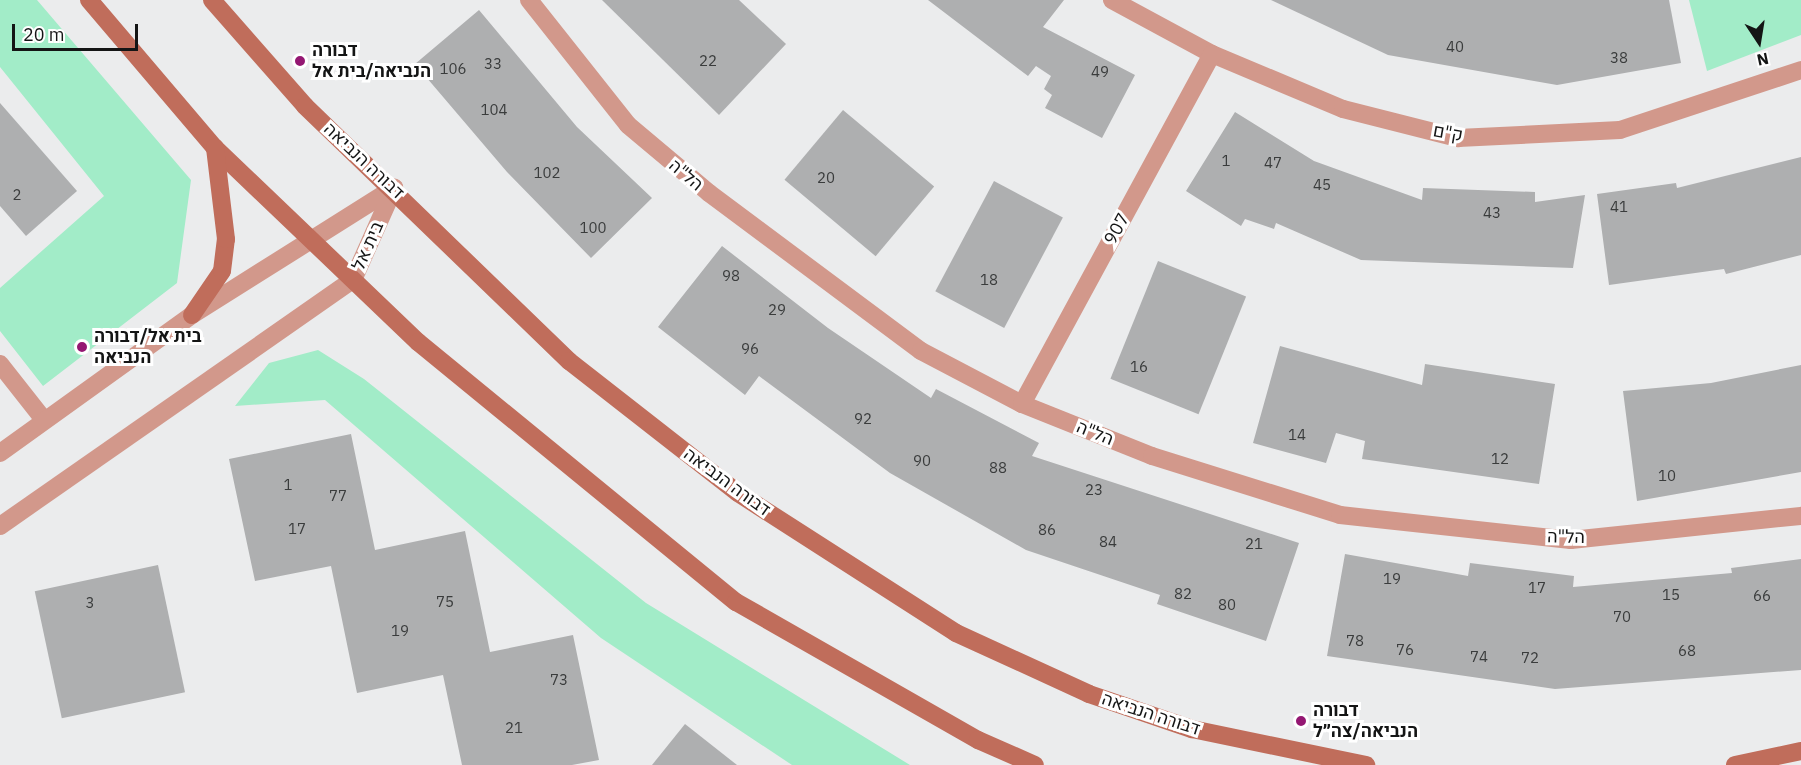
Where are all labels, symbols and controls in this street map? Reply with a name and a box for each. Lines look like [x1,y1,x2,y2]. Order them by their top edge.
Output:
scale bar [15,12,141,50]
north arrow [1729,12,1789,72]
text: 20 m [23,23,65,46]
house number: 40 [1446,38,1464,56]
place label: דבורה הנביאה/בית אל [312,40,431,82]
house number: 38 [1610,49,1628,67]
text: N [1755,49,1770,71]
house number: 22 [699,52,717,70]
marker: דבורה הנביאה/בית אל [293,54,307,68]
house number: 33 [484,55,502,73]
house number: 106 [440,60,466,78]
house number: 49 [1091,63,1109,81]
house number: 104 [481,101,507,119]
street label: דבורה הנביאה [319,118,409,204]
street label: ק"ם [1431,120,1465,146]
house number: 1 [1222,152,1230,170]
house number: 47 [1264,154,1282,172]
street label: הל"ה [665,155,707,195]
house number: 102 [534,164,560,182]
house number: 20 [817,169,835,187]
house number: 45 [1313,176,1331,194]
house number: 2 [13,186,21,204]
house number: 41 [1610,198,1628,216]
house number: 43 [1483,204,1501,222]
street label: 907 [1100,210,1134,248]
street label: בית אל [348,218,388,274]
house number: 100 [580,219,606,237]
house number: 98 [722,267,740,285]
house number: 18 [980,271,998,289]
house number: 29 [768,301,786,319]
place label: בית אל/דבורה הנביאה [94,326,202,368]
marker: בית אל/דבורה הנביאה [75,340,89,354]
house number: 96 [741,340,759,358]
house number: 16 [1130,358,1148,376]
house number: 92 [854,410,872,428]
street label: הל"ה [1073,416,1117,450]
house number: 14 [1288,426,1306,444]
street label: דבורה הנביאה [679,443,775,521]
house number: 12 [1491,450,1509,468]
house number: 90 [913,452,931,470]
house number: 88 [989,459,1007,477]
house number: 10 [1658,467,1676,485]
house number: 1 [284,476,292,494]
house number: 23 [1085,481,1103,499]
house number: 77 [329,487,347,505]
house number: 17 [288,520,306,538]
house number: 86 [1038,521,1056,539]
street label: הל"ה [1547,526,1585,548]
house number: 84 [1099,533,1117,551]
house number: 21 [1245,535,1263,553]
house number: 19 [1383,570,1401,588]
house number: 17 [1528,579,1546,597]
house number: 82 [1174,585,1192,603]
house number: 15 [1662,586,1680,604]
house number: 66 [1753,587,1771,605]
house number: 75 [436,593,454,611]
house number: 3 [86,594,94,612]
house number: 80 [1218,596,1236,614]
house number: 70 [1613,608,1631,626]
house number: 19 [391,622,409,640]
house number: 78 [1346,632,1364,650]
house number: 76 [1396,641,1414,659]
house number: 68 [1678,642,1696,660]
house number: 74 [1470,648,1488,666]
house number: 72 [1521,649,1539,667]
house number: 73 [550,671,568,689]
street label: דבורה הנביאה [1099,688,1203,740]
place label: דבורה הנביאה/צה״ל [1313,700,1418,742]
marker: דבורה הנביאה/צה״ל [1294,714,1308,728]
house number: 21 [505,719,523,737]

